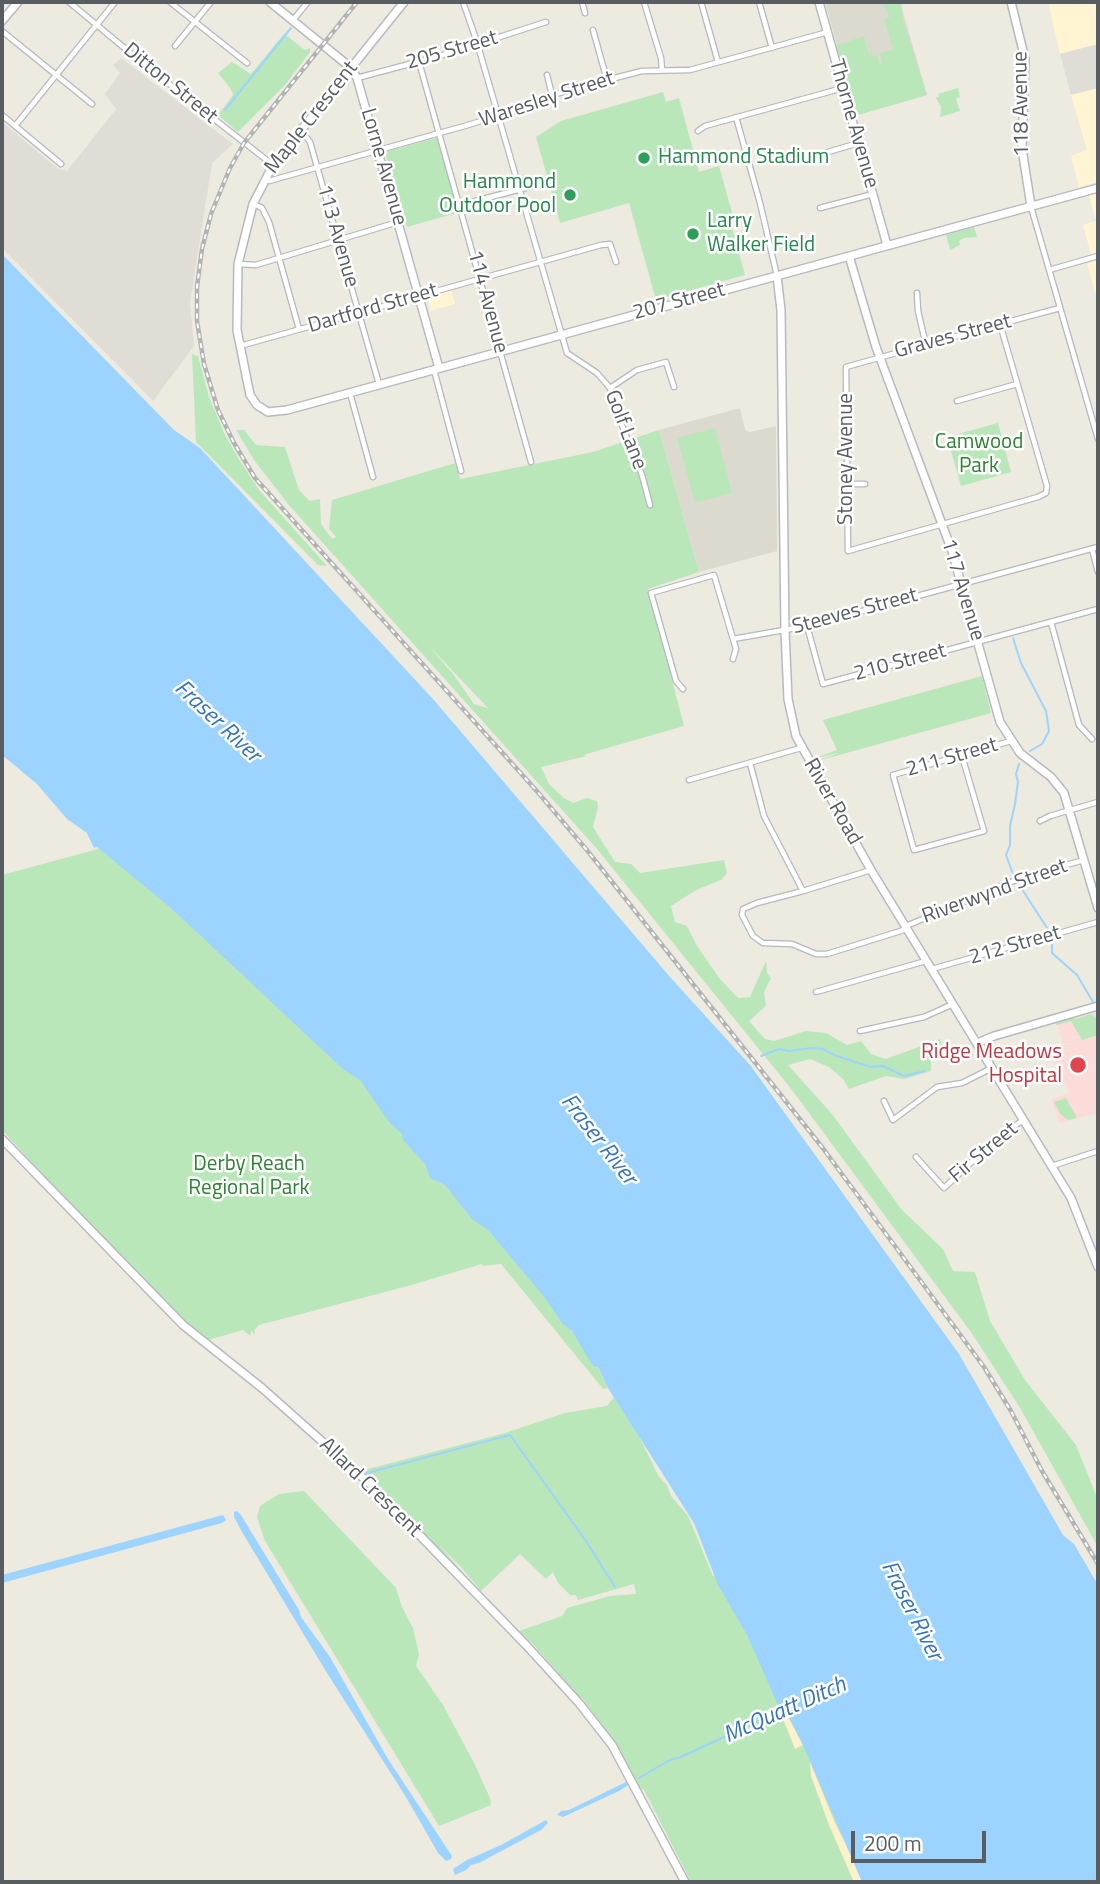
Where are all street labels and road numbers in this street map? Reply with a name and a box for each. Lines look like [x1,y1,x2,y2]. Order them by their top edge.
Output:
street label: 205 Street [403,26,501,76]
street label: Ditton Street [118,38,222,130]
street label: 118 Avenue [1008,51,1036,157]
street label: Maple Crescent [260,57,364,179]
street label: Thorne Avenue [823,57,883,191]
street label: Waresley Street [476,66,618,134]
street label: Lorne Avenue [354,106,412,228]
street label: 113 Avenue [310,182,364,290]
street label: 114 Avenue [461,248,513,356]
street label: 207 Street [630,278,728,326]
street label: Dartford Street [305,279,441,339]
street label: Graves Street [892,309,1014,365]
street label: Golf Lane [598,387,652,473]
street label: Stoney Avenue [834,393,860,525]
street label: 117 Avenue [935,536,989,644]
street label: Steeves Street [790,583,920,641]
street label: 210 Street [851,639,949,687]
street label: 211 Street [903,733,1001,783]
street label: River Road [797,754,867,850]
street label: Riverwynd Street [919,854,1071,930]
street label: 212 Street [966,921,1064,971]
street label: Fir Street [945,1117,1023,1189]
street label: Allard Crescent [314,1433,426,1543]

